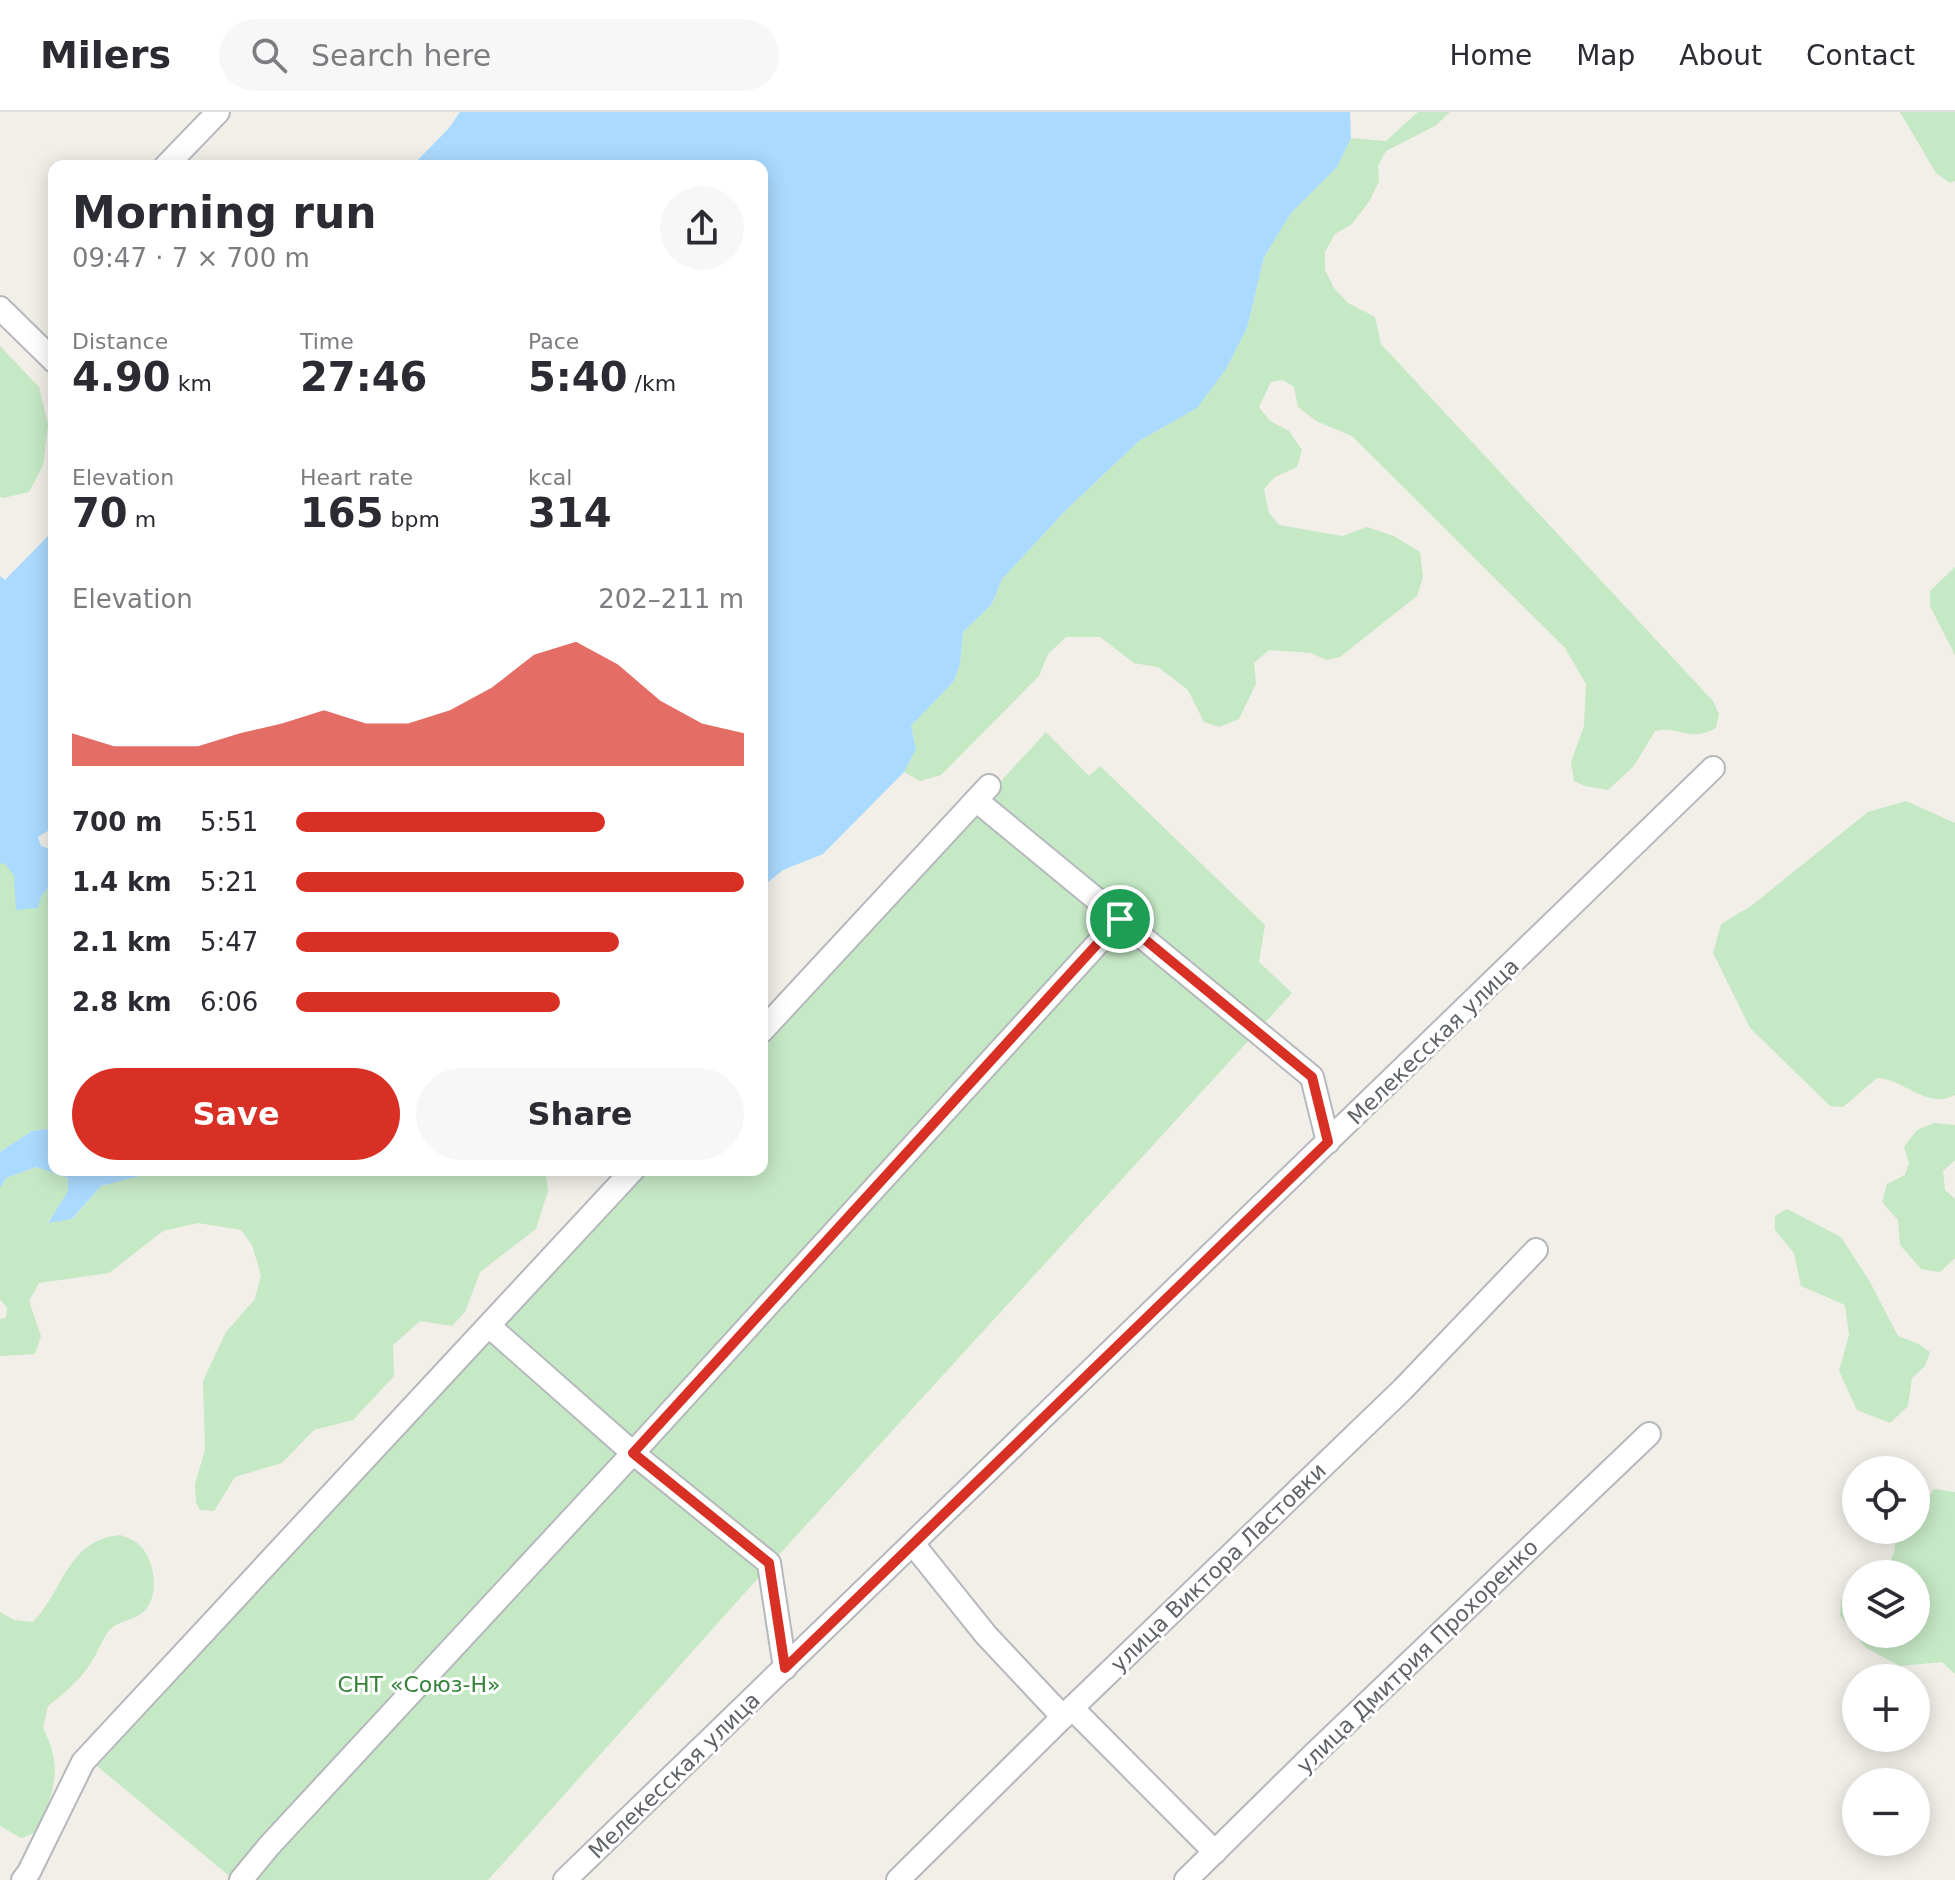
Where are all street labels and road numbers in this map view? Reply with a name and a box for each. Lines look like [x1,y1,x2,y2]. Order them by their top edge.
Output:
street label: Мелекесская улица [1343,953,1524,1130]
street label: улица Виктора Ластовки [1106,1458,1331,1677]
street label: улица Дмитрия Прохоренко [1292,1534,1543,1778]
street label: Мелекесская улица [584,1687,765,1864]

